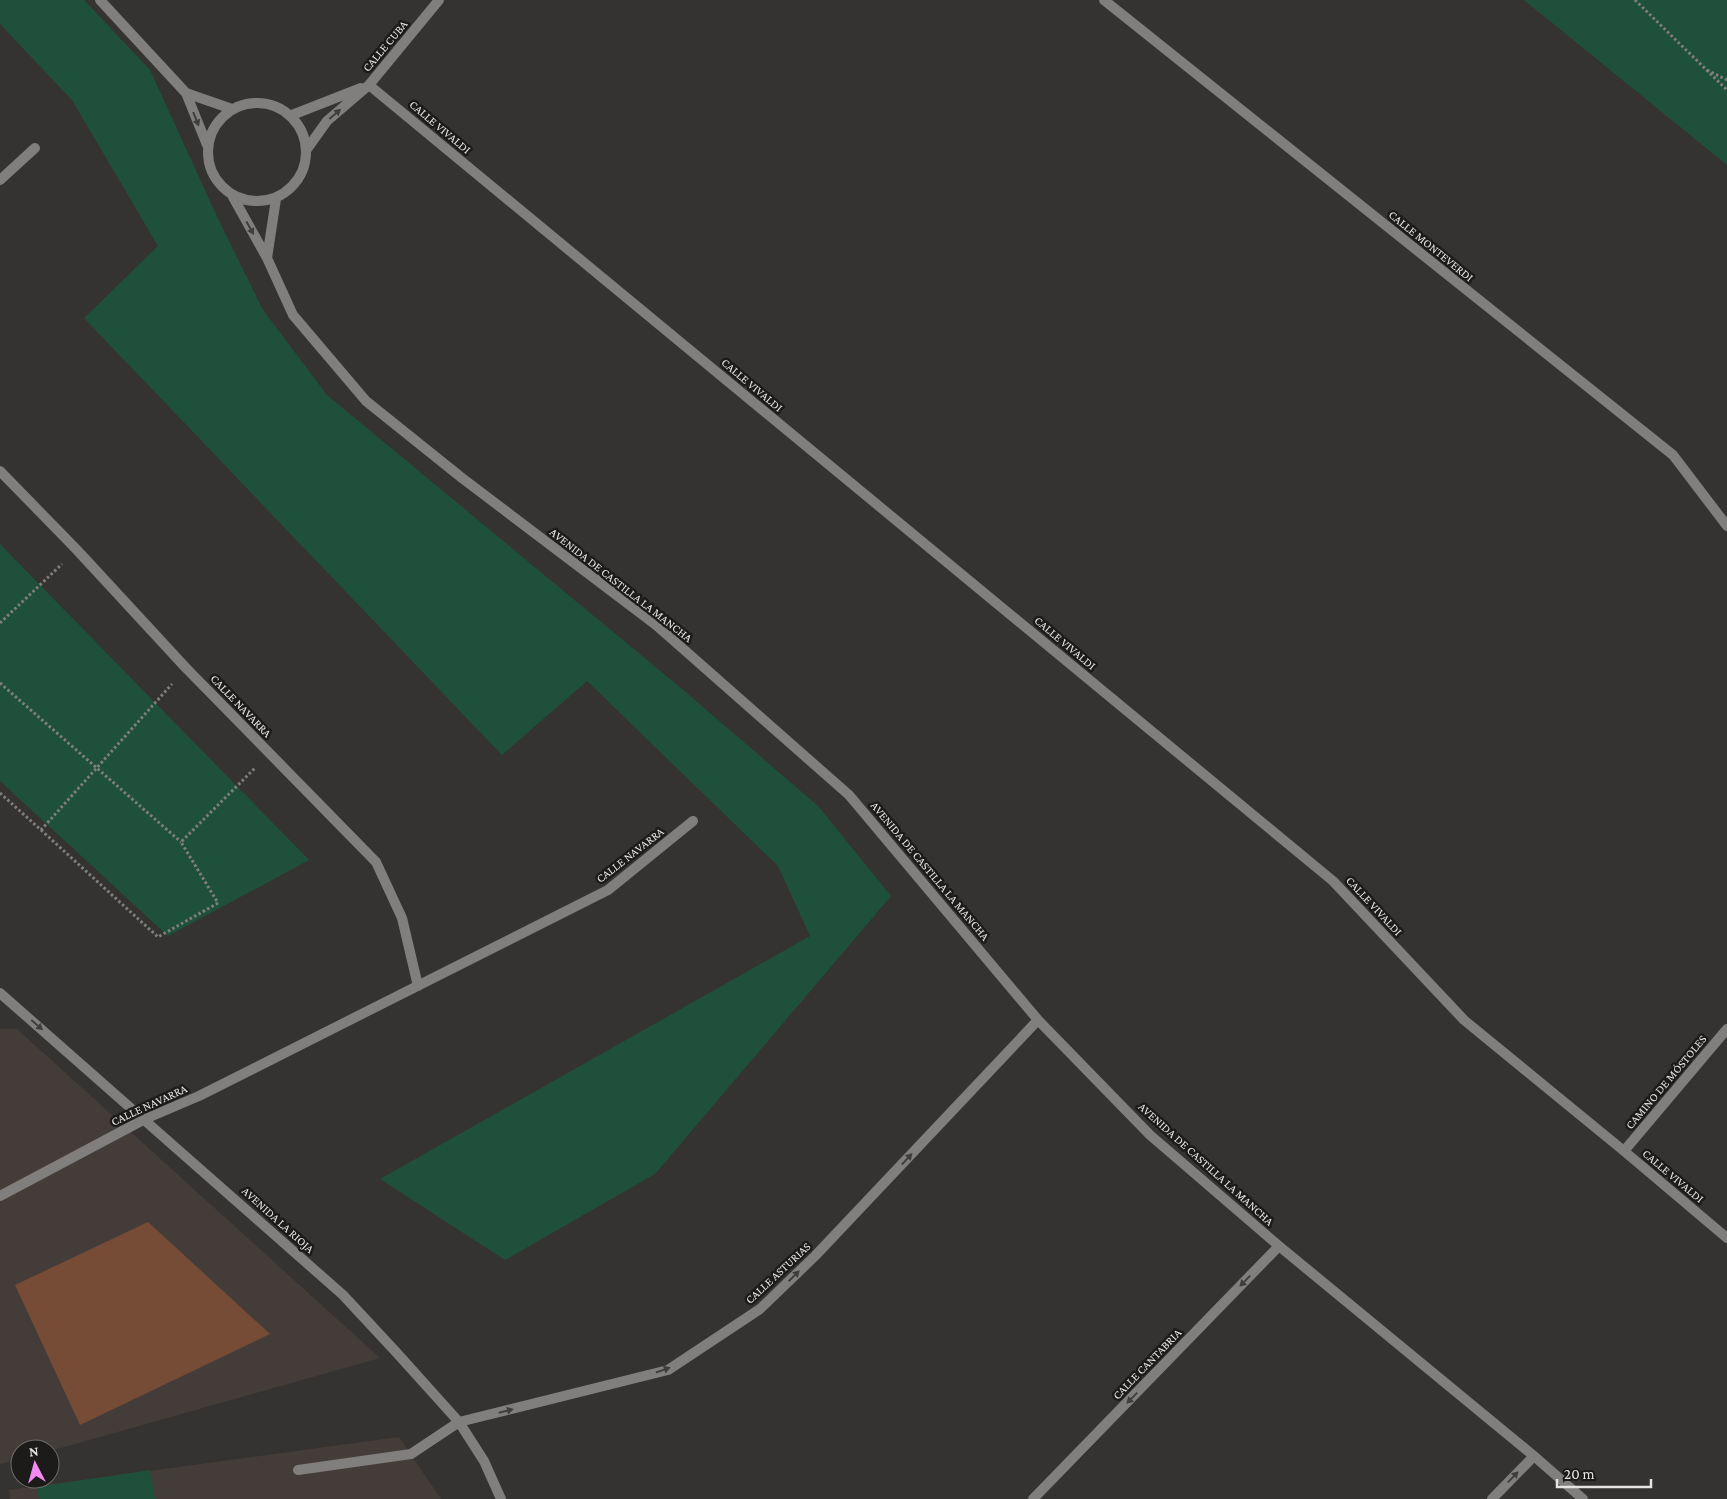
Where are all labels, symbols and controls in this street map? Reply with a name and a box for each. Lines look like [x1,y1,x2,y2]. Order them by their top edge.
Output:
street label: CALLE CUBA [359,17,411,75]
street label: CALLE VIVALDI [406,97,474,157]
one-way arrow [329,108,341,120]
one-way arrow [193,112,201,126]
street label: CALLE MONTEVERDI [1386,208,1476,285]
one-way arrow [245,221,254,234]
street label: CALLE VIVALDI [718,355,786,415]
street label: AVENIDA DE CASTILLA LA MANCHA [547,525,695,645]
street label: CALLE VIVALDI [1031,613,1099,673]
street label: CALLE NAVARRA [208,672,275,740]
street label: AVENIDA DE CASTILLA LA MANCHA [868,799,992,944]
street label: CALLE NAVARRA [593,824,667,886]
street label: CALLE VIVALDI [1343,873,1405,939]
one-way arrow [30,1019,42,1031]
street label: CAMINO DE MÓSTOLES [1623,1032,1710,1132]
street label: CALLE NAVARRA [109,1081,189,1129]
street label: AVENIDA DE CASTILLA LA MANCHA [1135,1099,1277,1229]
street label: CALLE VIVALDI [1639,1146,1707,1206]
one-way arrow [901,1153,913,1165]
street label: AVENIDA LA RIOJA [239,1184,317,1256]
street label: CALLE ASTURIAS [743,1239,814,1307]
one-way arrow [788,1270,800,1282]
one-way arrow [1239,1275,1251,1287]
street label: CALLE CANTABRIA [1110,1326,1184,1402]
one-way arrow [656,1366,671,1374]
one-way arrow [1126,1391,1138,1403]
one-way arrow [498,1406,513,1414]
north arrow [10,1439,60,1489]
text: N [28,1443,40,1460]
scale bar [1557,1456,1651,1488]
text: 20 m [1564,1466,1595,1482]
one-way arrow [1507,1472,1519,1484]

